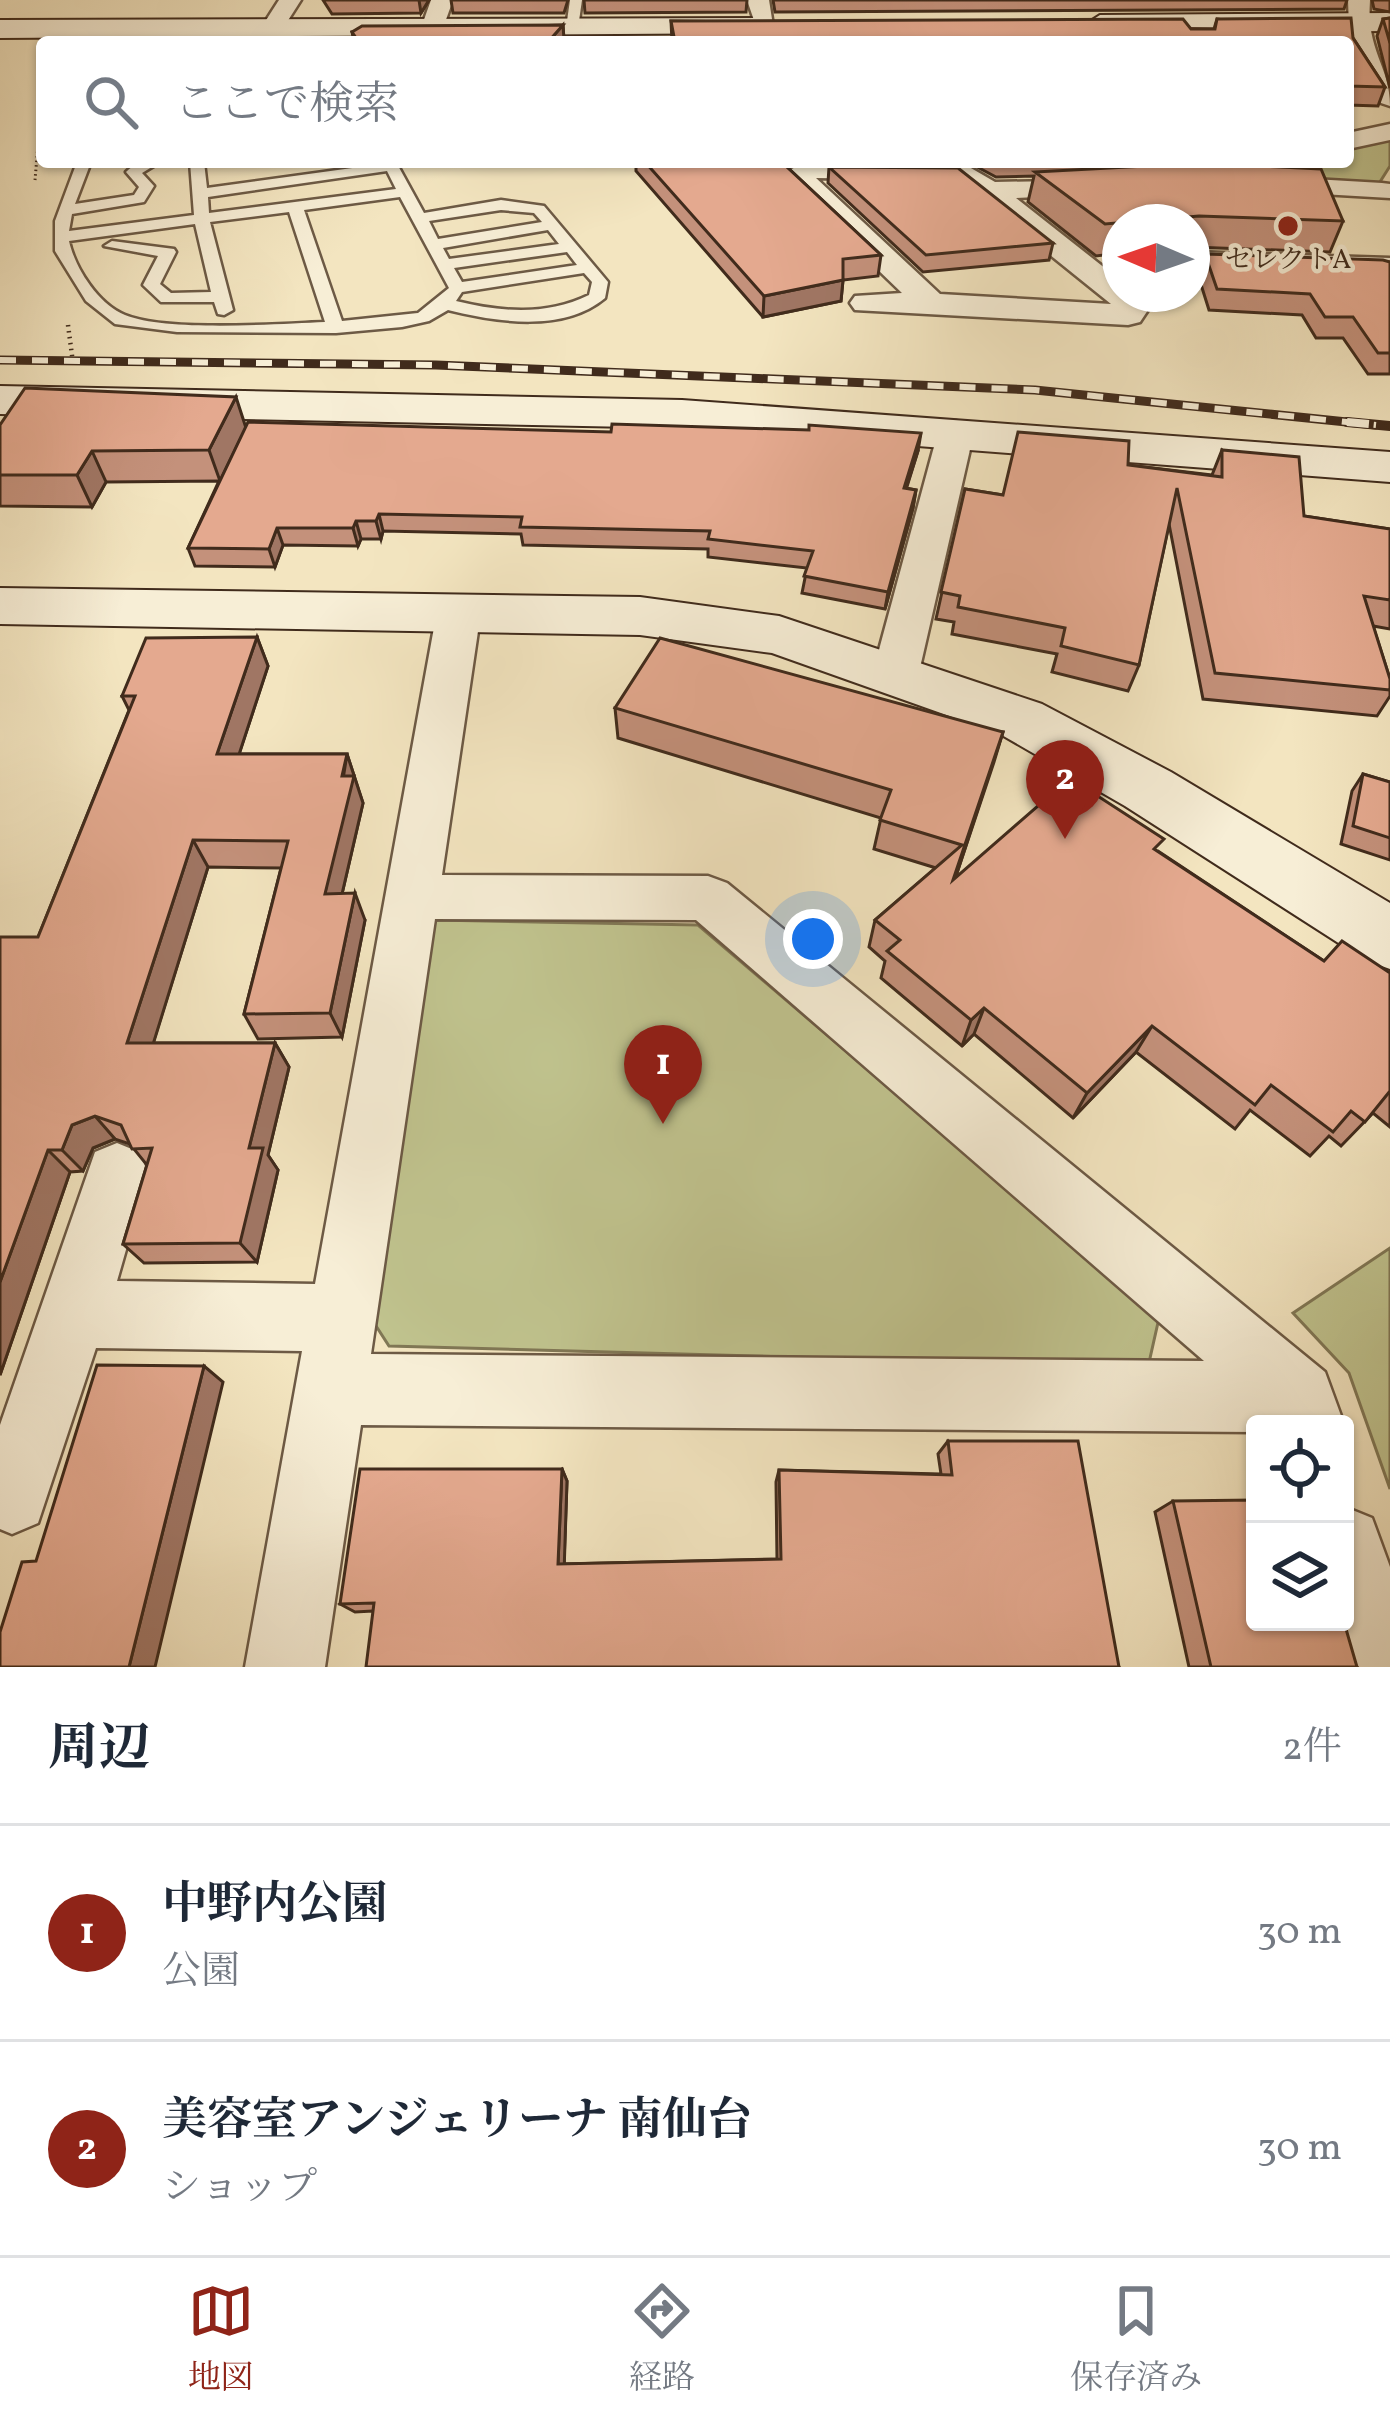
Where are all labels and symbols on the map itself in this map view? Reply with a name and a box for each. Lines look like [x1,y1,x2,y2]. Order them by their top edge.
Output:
north arrow [1102,204,1210,312]
marker: セレクトA [1275,213,1301,239]
place label: セレクトA [1225,242,1351,280]
pin: 2 [1026,740,1104,839]
your location [783,909,843,969]
pin: 1 [624,1025,702,1124]

